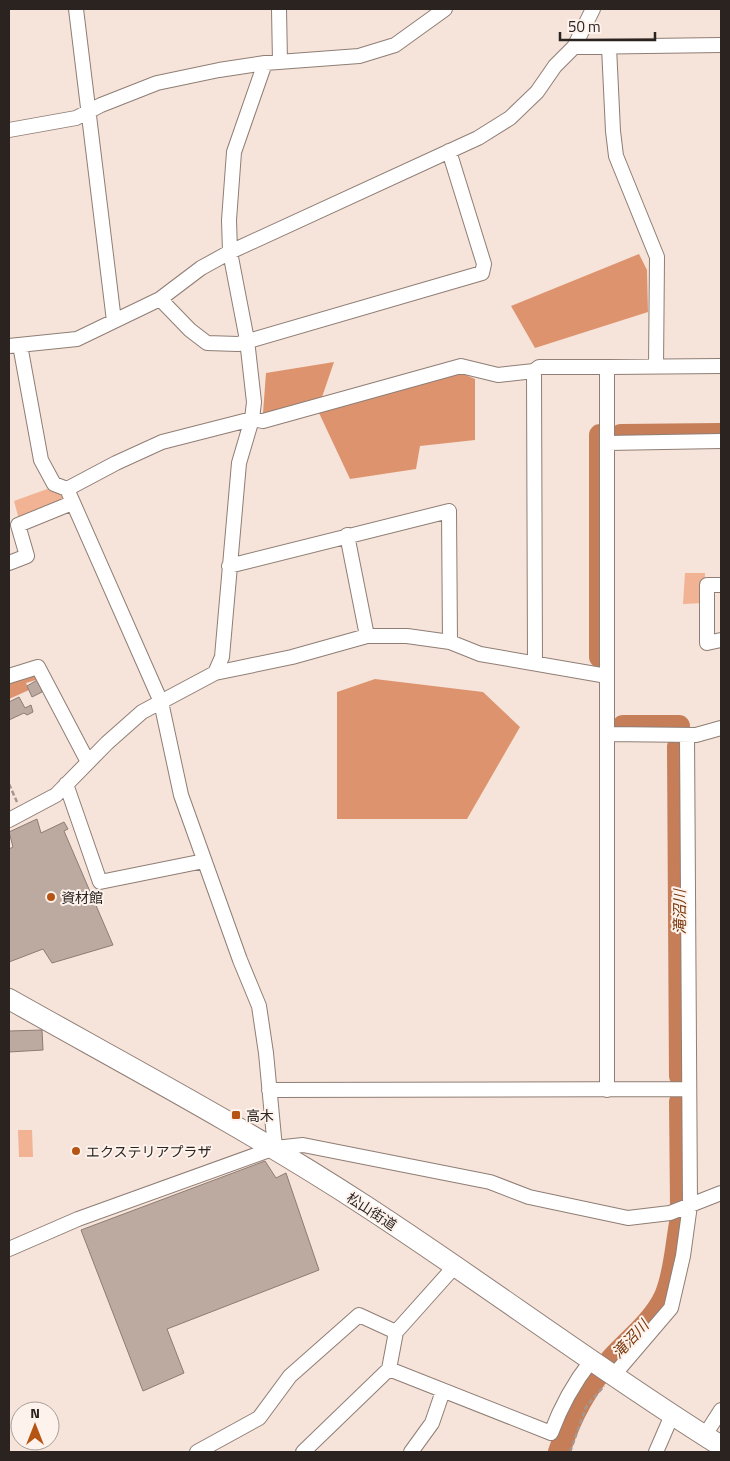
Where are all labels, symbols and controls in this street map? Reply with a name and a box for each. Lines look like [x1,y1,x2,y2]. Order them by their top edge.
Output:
scale bar [560,10,655,42]
text: 50 m [568,15,601,38]
place label: 資材館 [61,887,103,908]
water label: 滝沼川 [668,888,691,935]
marker: 資材館 [45,891,57,903]
place label: 高木 [246,1105,274,1126]
marker: 高木 [230,1109,242,1121]
place label: エクステリアプラザ [86,1141,212,1162]
marker: エクステリアプラザ [70,1145,82,1157]
street label: 松山街道 [343,1187,401,1235]
water label: 滝沼川 [606,1313,655,1363]
north arrow [10,1401,60,1451]
text: N [30,1402,40,1423]

